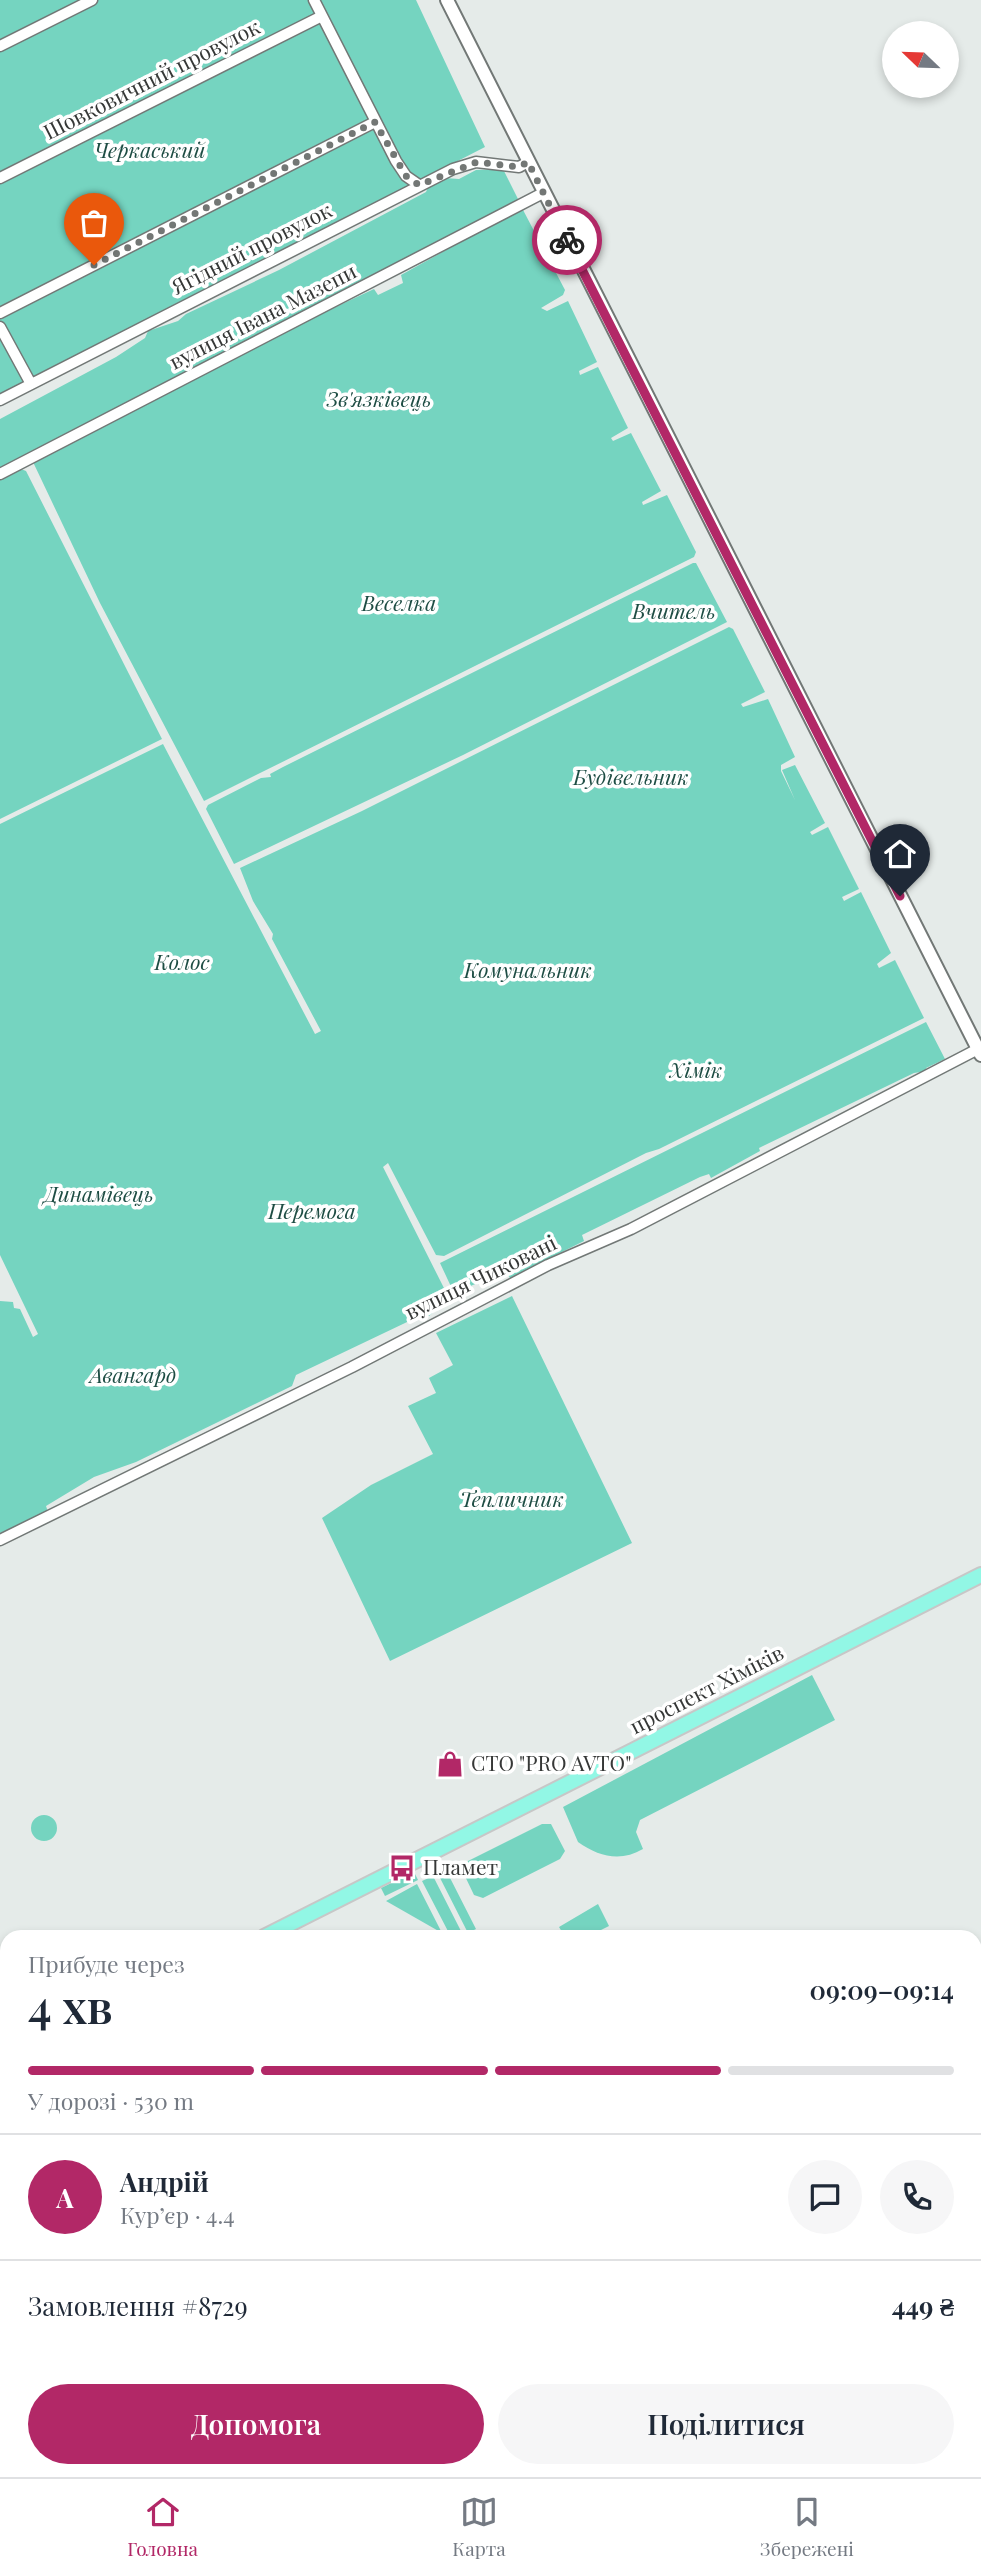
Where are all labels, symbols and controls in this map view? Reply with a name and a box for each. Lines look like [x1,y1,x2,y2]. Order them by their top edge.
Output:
street label: Шовковичний провулок [38,11,264,145]
north arrow [882,21,959,98]
map controls [882,21,959,98]
park label: Черкаський [95,135,206,163]
pin [64,193,124,265]
street label: Ягідний провулок [165,195,336,300]
icon: bag [75,204,113,242]
courier [532,205,602,275]
icon: bike [548,221,586,259]
street label: вулиця Івана Мазепи [164,256,360,375]
park label: Зв'язківець [326,384,431,412]
park label: Веселка [361,588,436,616]
park label: Вчитель [631,596,716,624]
park label: Будівельник [572,762,689,790]
pin [870,824,930,896]
icon: home [881,835,919,873]
park label: Колос [154,947,209,975]
park label: Комунальник [463,955,592,983]
park label: Хімік [668,1055,723,1083]
park label: Динамівець [40,1179,154,1207]
park label: Перемога [267,1196,356,1224]
street label: вулиця Чиковані [400,1227,561,1325]
park label: Авангард [88,1360,176,1388]
park label: Тепличник [460,1484,564,1512]
street label: проспект Хіміків [624,1637,788,1739]
place label: СТО "PRO AVTO" [471,1748,631,1776]
shop icon: СТО "PRO AVTO" [435,1749,465,1779]
place label: Пламет [423,1852,498,1880]
bus stop icon: Пламет [387,1853,417,1883]
text: Прибуде через [28,1948,185,1979]
text: 09:09–09:14 [810,1972,954,2007]
text: 4 хв [28,1974,113,2036]
text: У дорозі · 530 m [28,2085,194,2116]
button: chat [788,2160,862,2234]
button: phone [880,2160,954,2234]
text: Андрій [120,2164,209,2199]
text: А [56,2180,74,2215]
text: Кур’єр · 4.4 [120,2199,235,2230]
text: Замовлення #8729 [28,2288,248,2323]
text: 449 ₴ [892,2288,954,2323]
button: Допомога [28,2384,484,2464]
button: Поділитися [498,2384,954,2464]
tab: Головна [127,2493,198,2561]
tab: Карта [452,2493,506,2561]
tab: Збережені [760,2493,854,2561]

